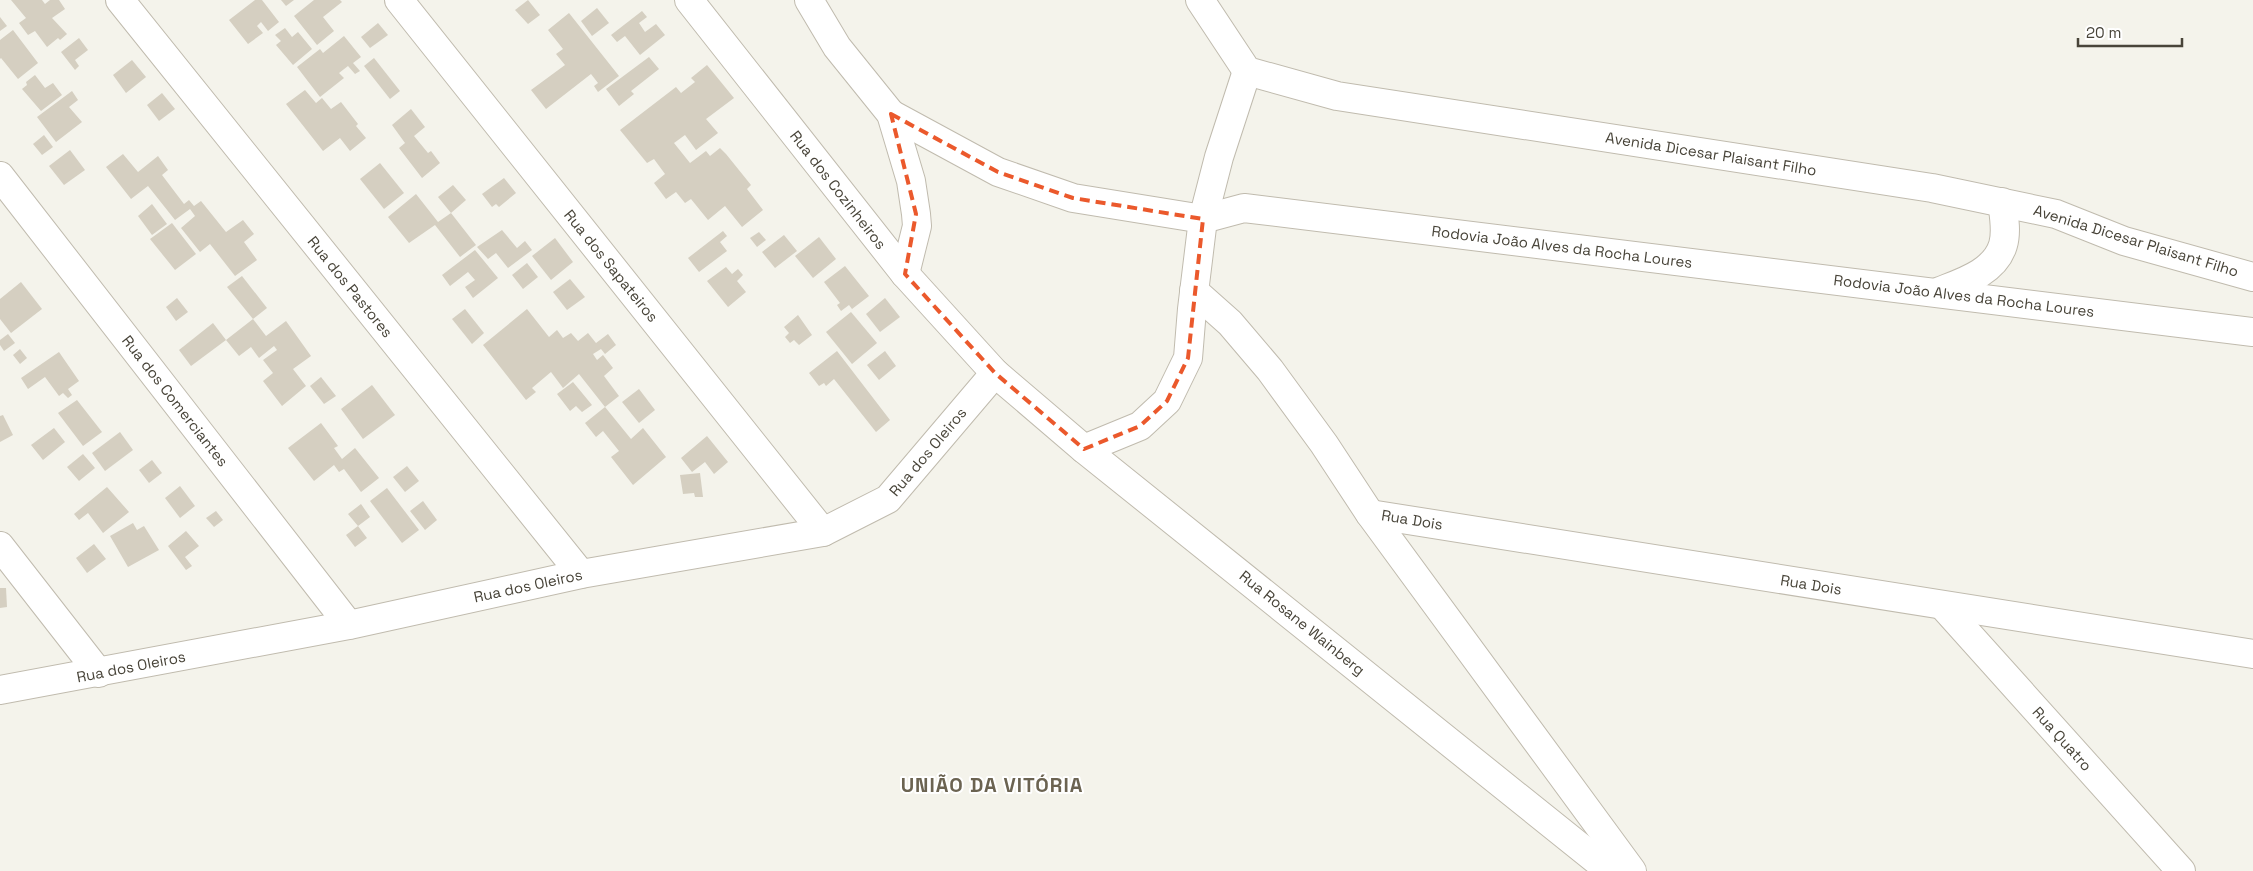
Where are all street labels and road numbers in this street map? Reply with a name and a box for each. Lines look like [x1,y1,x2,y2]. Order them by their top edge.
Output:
street label: Rua dos Cozinheiros [786,127,891,253]
street label: Avenida Dicesar Plaisant Filho [1604,127,1818,180]
street label: Avenida Dicesar Plaisant Filho [2031,200,2241,281]
street label: Rua dos Sapateiros [560,206,663,326]
street label: Rodovia João Alves da Rocha Loures [1431,221,1694,272]
street label: Rua dos Pastores [304,232,397,341]
street label: Rodovia João Alves da Rocha Loures [1833,270,2096,321]
street label: Rua dos Comerciantes [118,331,233,470]
street label: Rua dos Oleiros [885,403,971,500]
street label: Rua Dois [1380,505,1444,534]
street label: Rua dos Oleiros [472,565,584,606]
street label: Rua Rosane Wainberg [1236,566,1369,679]
street label: Rua Dois [1779,570,1843,599]
street label: Rua dos Oleiros [75,647,187,686]
street label: Rua Quatro [2029,703,2096,775]

